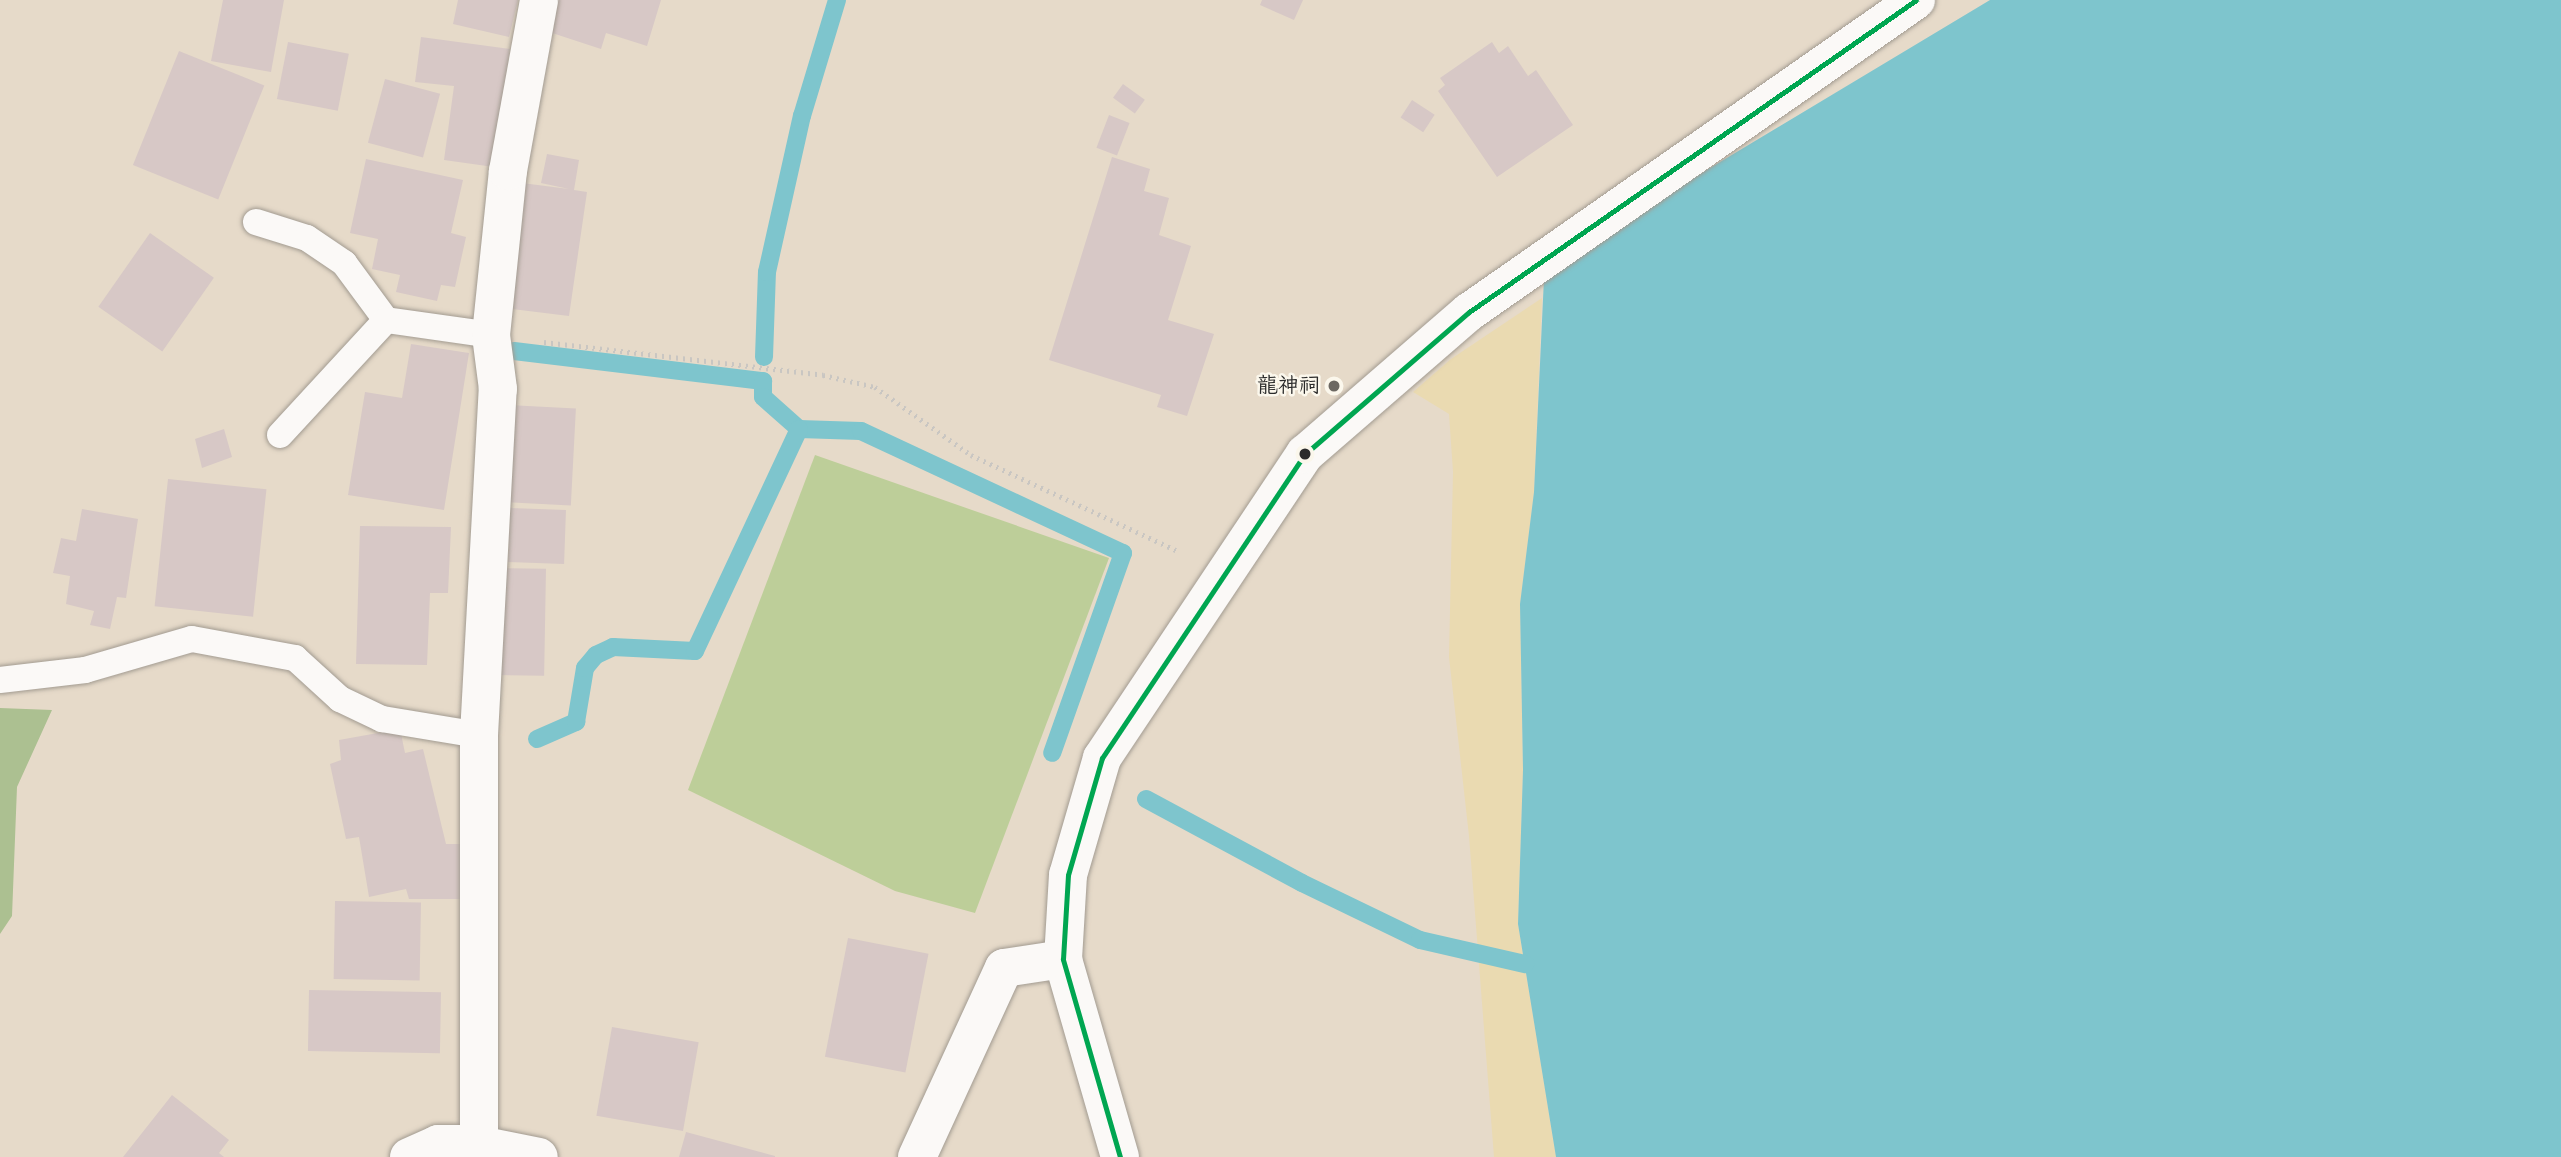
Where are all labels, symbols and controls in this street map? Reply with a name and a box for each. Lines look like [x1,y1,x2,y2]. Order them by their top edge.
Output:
place label: 龍神祠 [1257,373,1320,399]
marker: 龍神祠 [1326,378,1342,394]
unlabelled marker [1298,447,1312,461]

